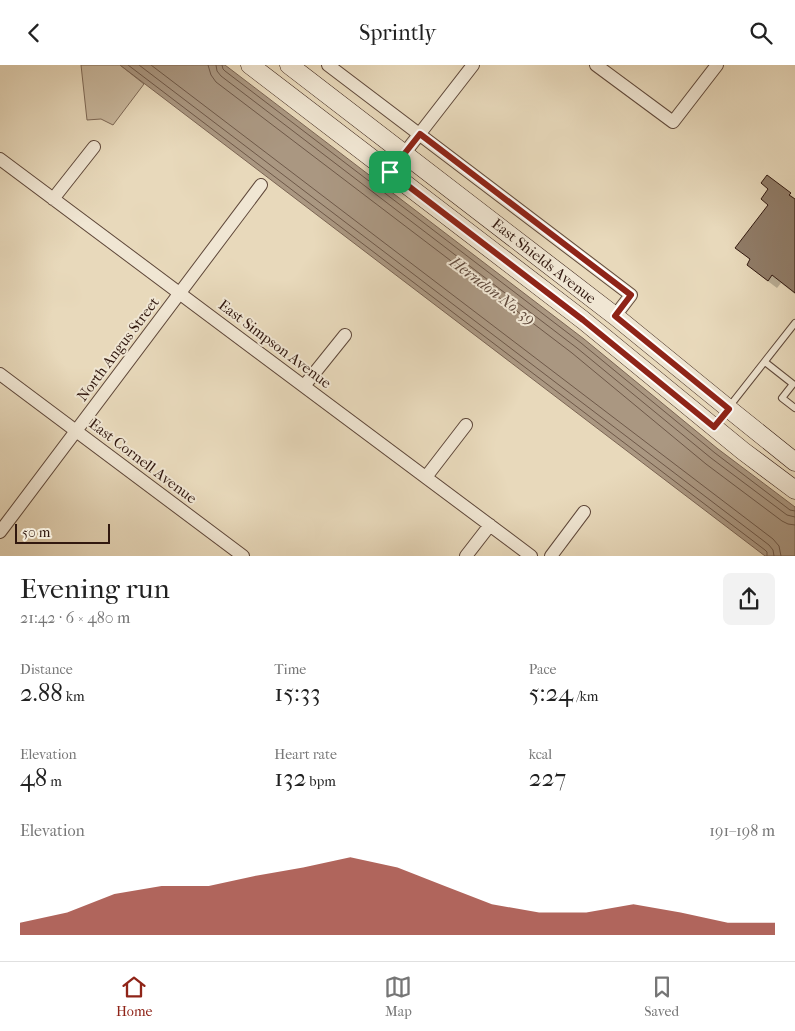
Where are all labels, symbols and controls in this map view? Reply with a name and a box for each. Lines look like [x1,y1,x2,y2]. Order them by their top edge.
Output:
icon: back [20,19,48,47]
icon: search [747,19,775,47]
text: Sprintly [359,20,436,46]
pin [369,151,411,193]
icon: arrive [376,158,404,186]
street label: East Shields Avenue [488,215,600,308]
water label: Herndon No. 39 [445,252,539,329]
street label: North Angus Street [73,293,163,405]
street label: East Simpson Avenue [215,296,335,393]
street label: East Cornell Avenue [86,415,201,508]
scale bar [15,521,110,544]
text: 50 m [22,524,50,541]
text: Evening run [20,572,170,605]
button: share [723,573,775,625]
text: 21:42 · 6 × 480 m [20,608,130,627]
text: Distance [20,661,73,678]
text: Time [274,661,306,678]
text: Pace [529,661,557,678]
text: 2.88 [20,678,63,707]
text: 15:33 [274,678,321,707]
text: 5:24 [529,678,573,707]
text: km [63,688,85,705]
text: /km [573,688,598,705]
text: Elevation [20,746,77,763]
text: Heart rate [274,746,337,763]
text: kcal [529,746,552,763]
text: 48 [20,763,47,792]
text: 132 [274,763,306,792]
text: 227 [529,763,566,792]
text: m [47,773,62,790]
text: bpm [306,773,336,790]
text: Elevation [20,821,85,840]
text: 191–198 m [709,821,775,840]
tab: Home [116,973,152,1020]
tab: Map [384,973,412,1020]
tab: Saved [644,973,679,1020]

